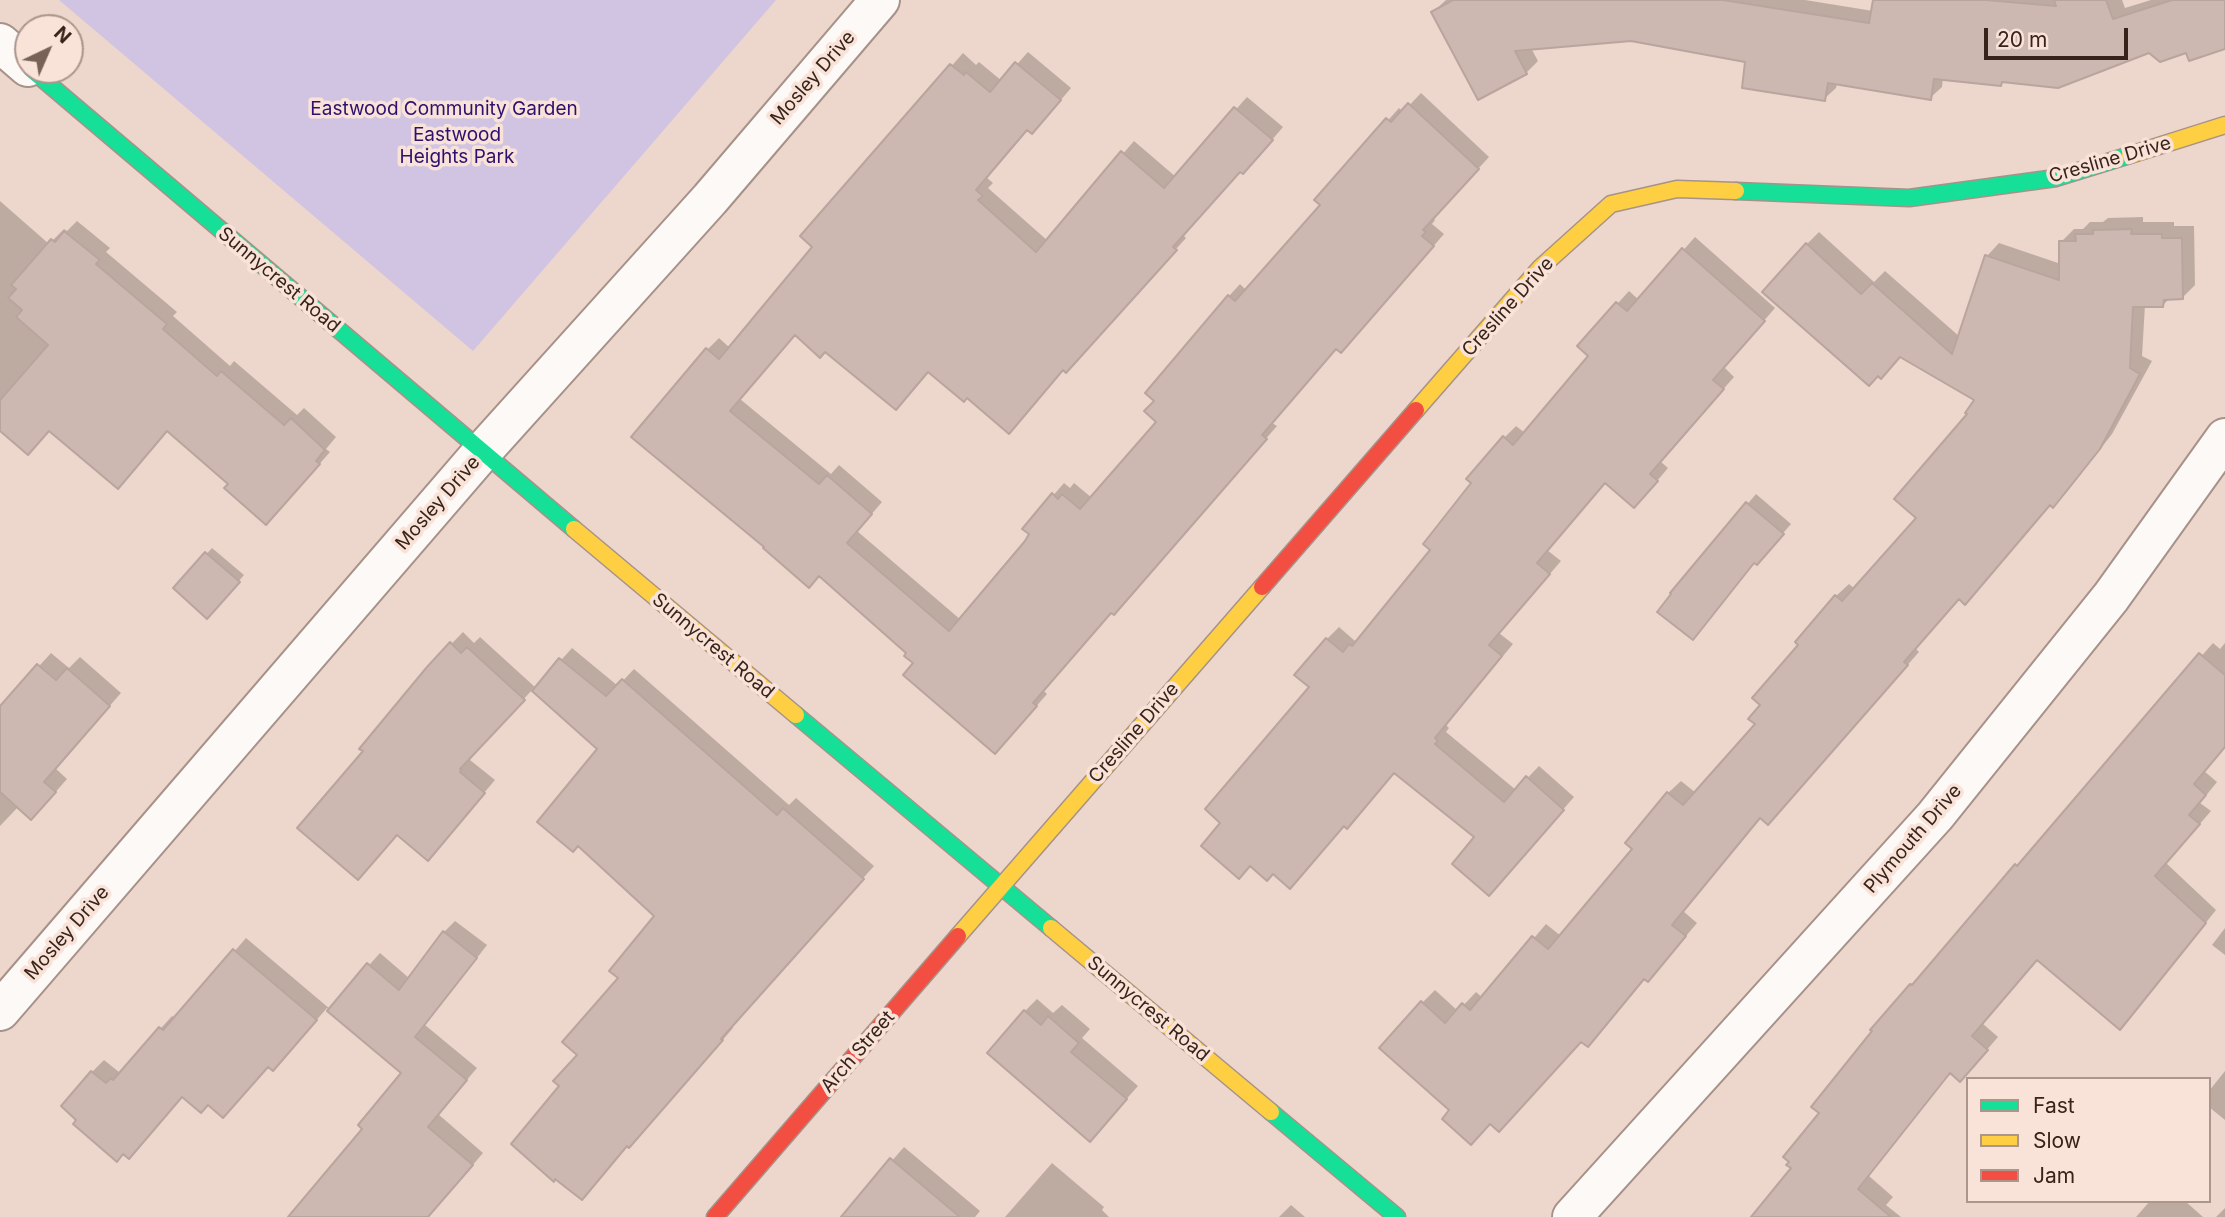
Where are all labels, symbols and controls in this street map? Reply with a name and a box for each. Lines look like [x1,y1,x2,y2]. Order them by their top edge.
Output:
north arrow [14,14,84,84]
scale bar [1987,14,2130,58]
text: N [49,22,76,48]
street label: Mosley Drive [766,26,860,130]
text: 20 m [1997,27,2047,52]
park label: Eastwood Community Garden [310,98,578,120]
park label: Eastwood Heights Park [400,124,514,168]
street label: Cresline Drive [2046,132,2174,188]
street label: Sunnycrest Road [213,222,345,338]
street label: Cresline Drive [1457,253,1559,361]
street label: Mosley Drive [391,451,485,555]
street label: Sunnycrest Road [647,588,779,704]
street label: Cresline Drive [1084,678,1184,788]
street label: Plymouth Drive [1860,780,1966,898]
street label: Mosley Drive [20,881,114,985]
street label: Sunnycrest Road [1082,951,1214,1067]
street label: Arch Street [816,1006,900,1098]
legend [1966,1077,2211,1203]
text: Fast [2033,1093,2075,1118]
text: Slow [2033,1128,2081,1153]
text: Jam [2033,1163,2075,1188]

